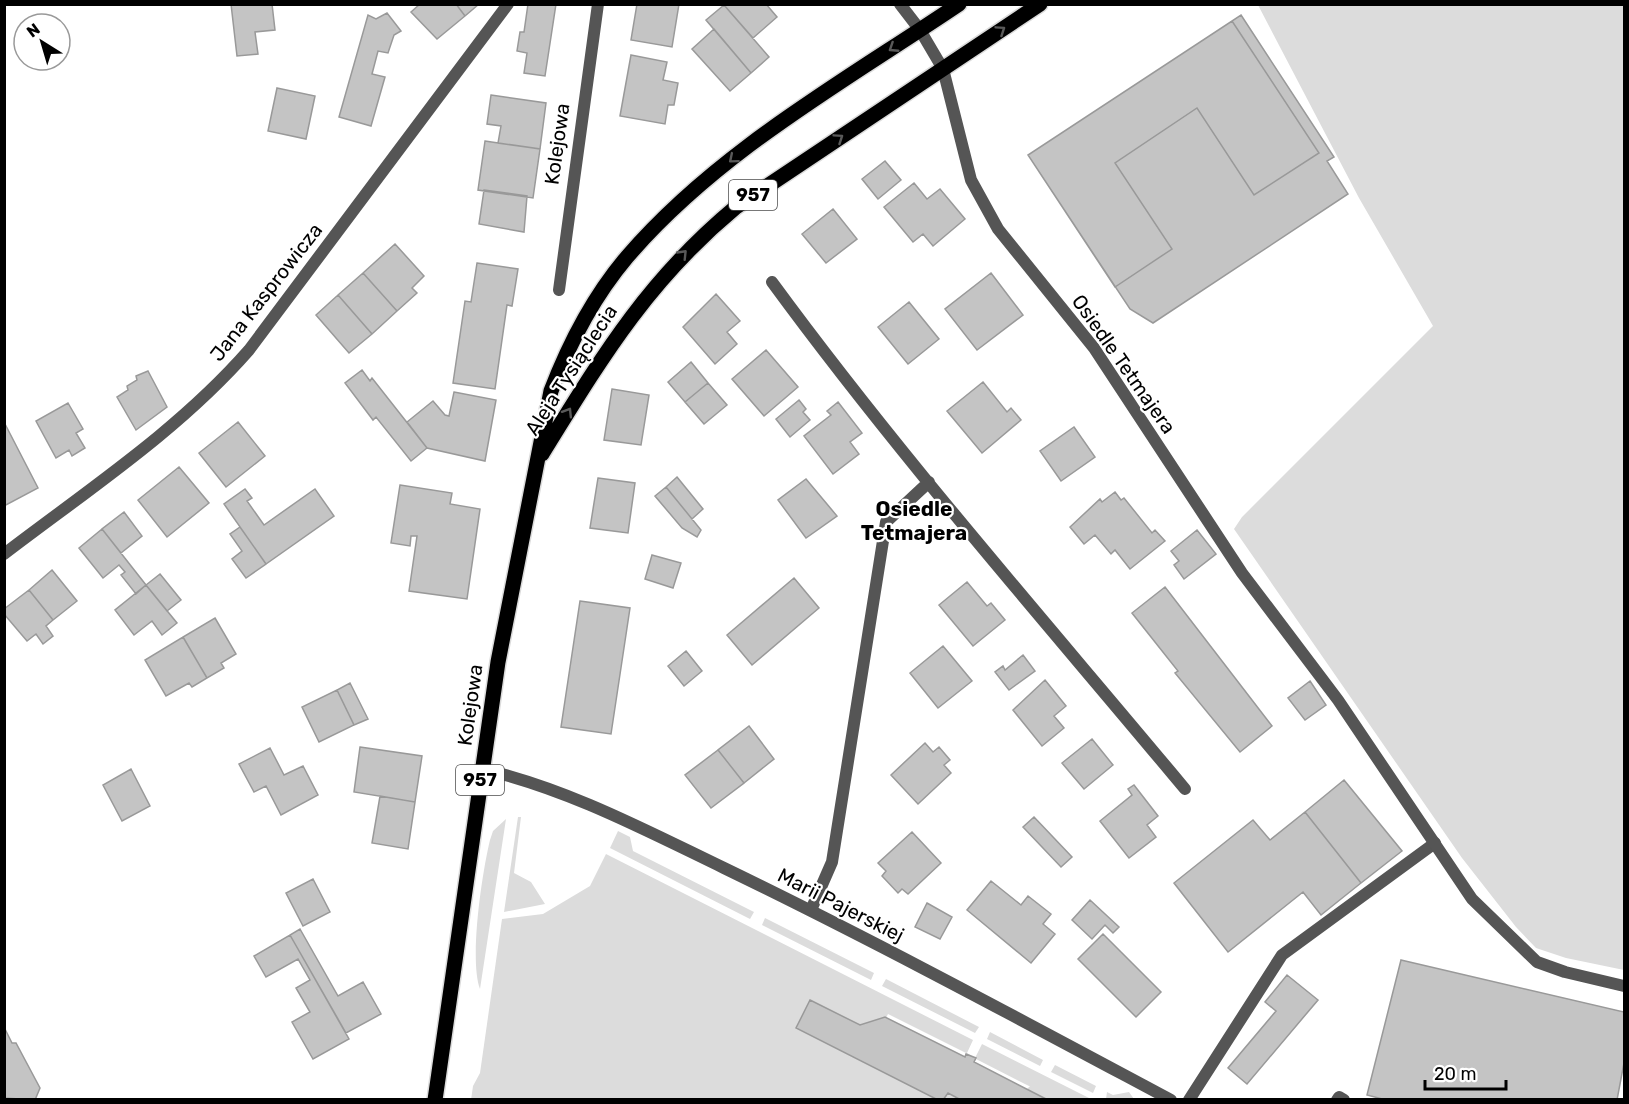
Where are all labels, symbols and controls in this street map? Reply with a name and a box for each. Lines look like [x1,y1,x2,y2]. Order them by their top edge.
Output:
north arrow [12,12,72,72]
text: N [23,19,44,41]
one-way arrow [995,27,1006,38]
one-way arrow [889,41,899,53]
street label: Kolejowa [539,102,575,186]
one-way arrow [832,134,843,145]
one-way arrow [729,152,740,163]
road number: 957 [729,180,777,210]
street label: Jana Kasprowicza [205,218,327,366]
one-way arrow [676,251,687,261]
street label: Osiedle Tetmajera [1067,290,1181,438]
street label: Aleja Tysiąclecia [520,300,622,440]
one-way arrow [561,408,573,418]
district label: Osiedle Tetmajera [861,496,967,545]
street label: Kolejowa [452,663,488,747]
road number: 957 [456,765,504,795]
street label: Marii Pajerskiej [774,863,908,947]
scale bar [1425,1053,1506,1091]
text: 20 m [1434,1063,1476,1085]

